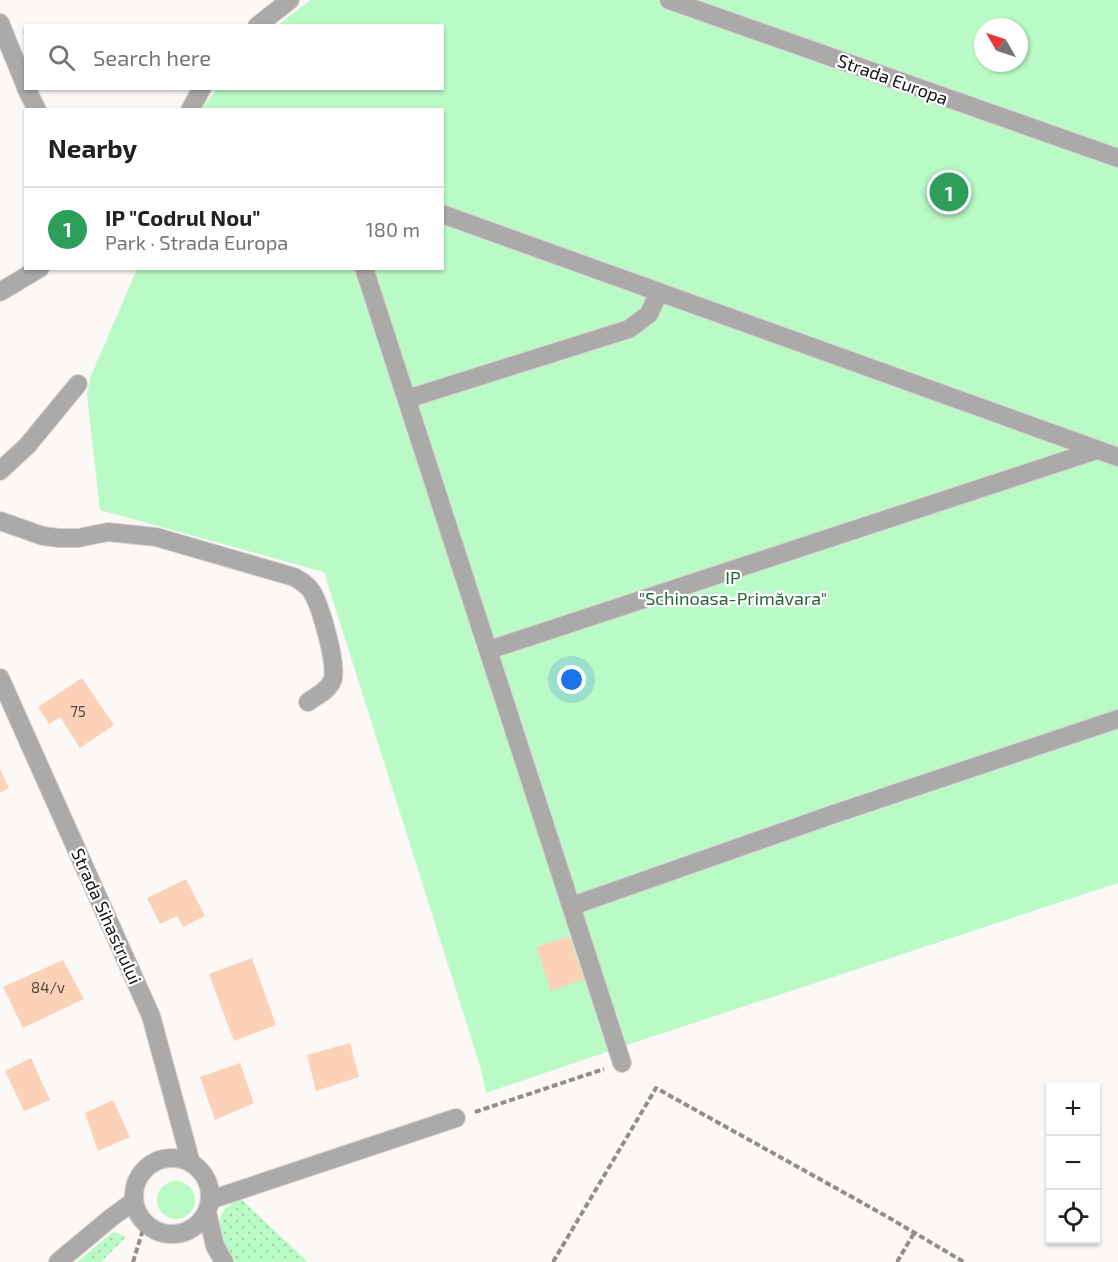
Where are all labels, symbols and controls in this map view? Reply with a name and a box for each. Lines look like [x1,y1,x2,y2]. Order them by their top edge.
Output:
north arrow [974,18,1028,72]
search box [24,24,444,90]
icon: search [45,41,78,74]
text: Search here [93,44,211,70]
street label: Strada Europa [835,49,951,109]
text: Nearby [48,132,137,163]
pin: 1 [930,170,968,214]
text: IP "Codrul Nou" [105,204,260,230]
text: 1 [63,217,72,241]
text: 180 m [366,217,420,241]
text: Park · Strada Europa [105,230,288,254]
park label: IP "Schinoasa-Primăvara" [639,566,827,609]
your location [557,665,586,694]
house number: 75 [70,702,86,720]
street label: Strada Sihastrului [67,845,147,987]
house number: 84/v [31,978,65,996]
map controls [1046,1082,1100,1244]
button: + [1046,1082,1100,1136]
button: − [1046,1136,1100,1190]
button: locate [1046,1190,1100,1244]

